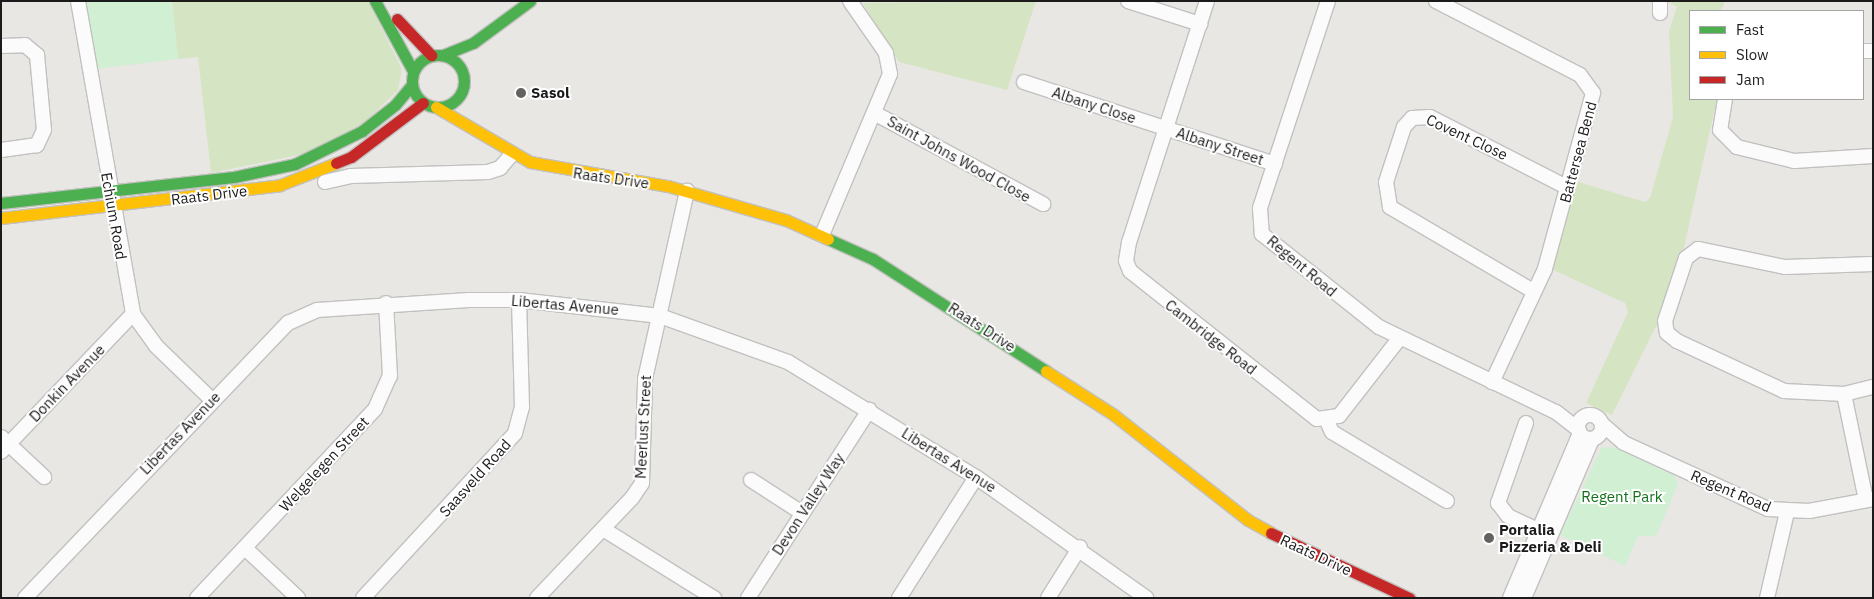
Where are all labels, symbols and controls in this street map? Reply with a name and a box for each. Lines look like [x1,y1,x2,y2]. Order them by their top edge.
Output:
legend [1689,10,1864,100]
text: Fast [1736,20,1764,39]
text: Slow [1736,45,1769,64]
text: Jam [1736,70,1765,89]
street label: Albany Close [1050,83,1138,127]
place label: Sasol [531,84,569,102]
marker: Sasol [515,87,527,99]
street label: Battersea Bend [1556,99,1600,205]
street label: Covent Close [1423,110,1511,164]
street label: Saint Johns Wood Close [884,112,1034,206]
street label: Albany Street [1174,123,1266,169]
street label: Raats Drive [572,164,650,192]
street label: Echium Road [97,171,131,261]
street label: Raats Drive [170,181,248,209]
street label: Regent Road [1263,232,1341,300]
street label: Libertas Avenue [510,291,620,319]
street label: Cambridge Road [1162,296,1260,378]
street label: Raats Drive [945,299,1019,355]
street label: Donkin Avenue [26,340,108,426]
street label: Meerlust Street [631,375,655,479]
street label: Libertas Avenue [136,388,224,478]
street label: Welgelegen Street [275,413,373,515]
street label: Libertas Avenue [898,424,1000,496]
street label: Saasveld Road [435,436,515,520]
street label: Devon Valley Way [768,449,848,559]
street label: Regent Road [1688,466,1774,516]
park label: Regent Park [1581,488,1663,506]
place label: Portalia Pizzeria & Deli [1499,520,1601,555]
street label: Raats Drive [1278,531,1354,579]
marker: Portalia Pizzeria & Deli [1483,532,1495,544]

